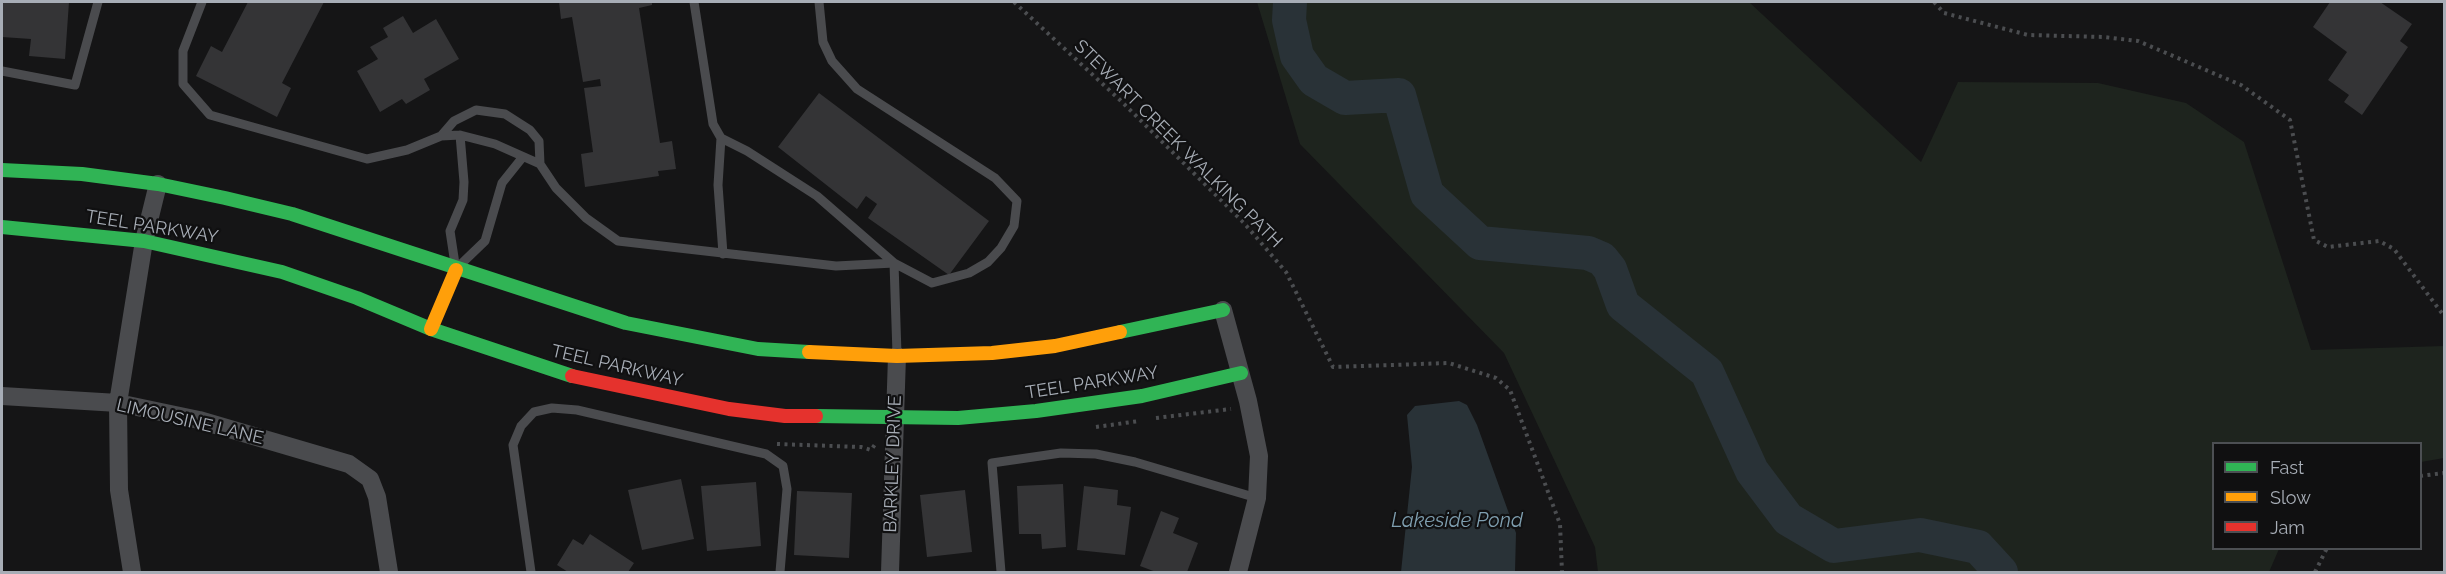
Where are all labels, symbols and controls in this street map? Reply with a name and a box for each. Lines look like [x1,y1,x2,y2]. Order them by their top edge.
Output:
street label: STEWART CREEK WALKING PATH [1069,35,1287,253]
street label: TEEL PARKWAY [84,206,220,248]
street label: TEEL PARKWAY [549,340,685,392]
street label: TEEL PARKWAY [1024,362,1160,404]
street label: LIMOUSINE LANE [114,395,266,449]
street label: BARKLEY DRIVE [880,395,906,533]
legend [2212,442,2422,550]
text: Fast [2270,457,2304,478]
text: Slow [2270,487,2311,508]
water label: Lakeside Pond [1391,509,1523,533]
text: Jam [2270,517,2305,538]

